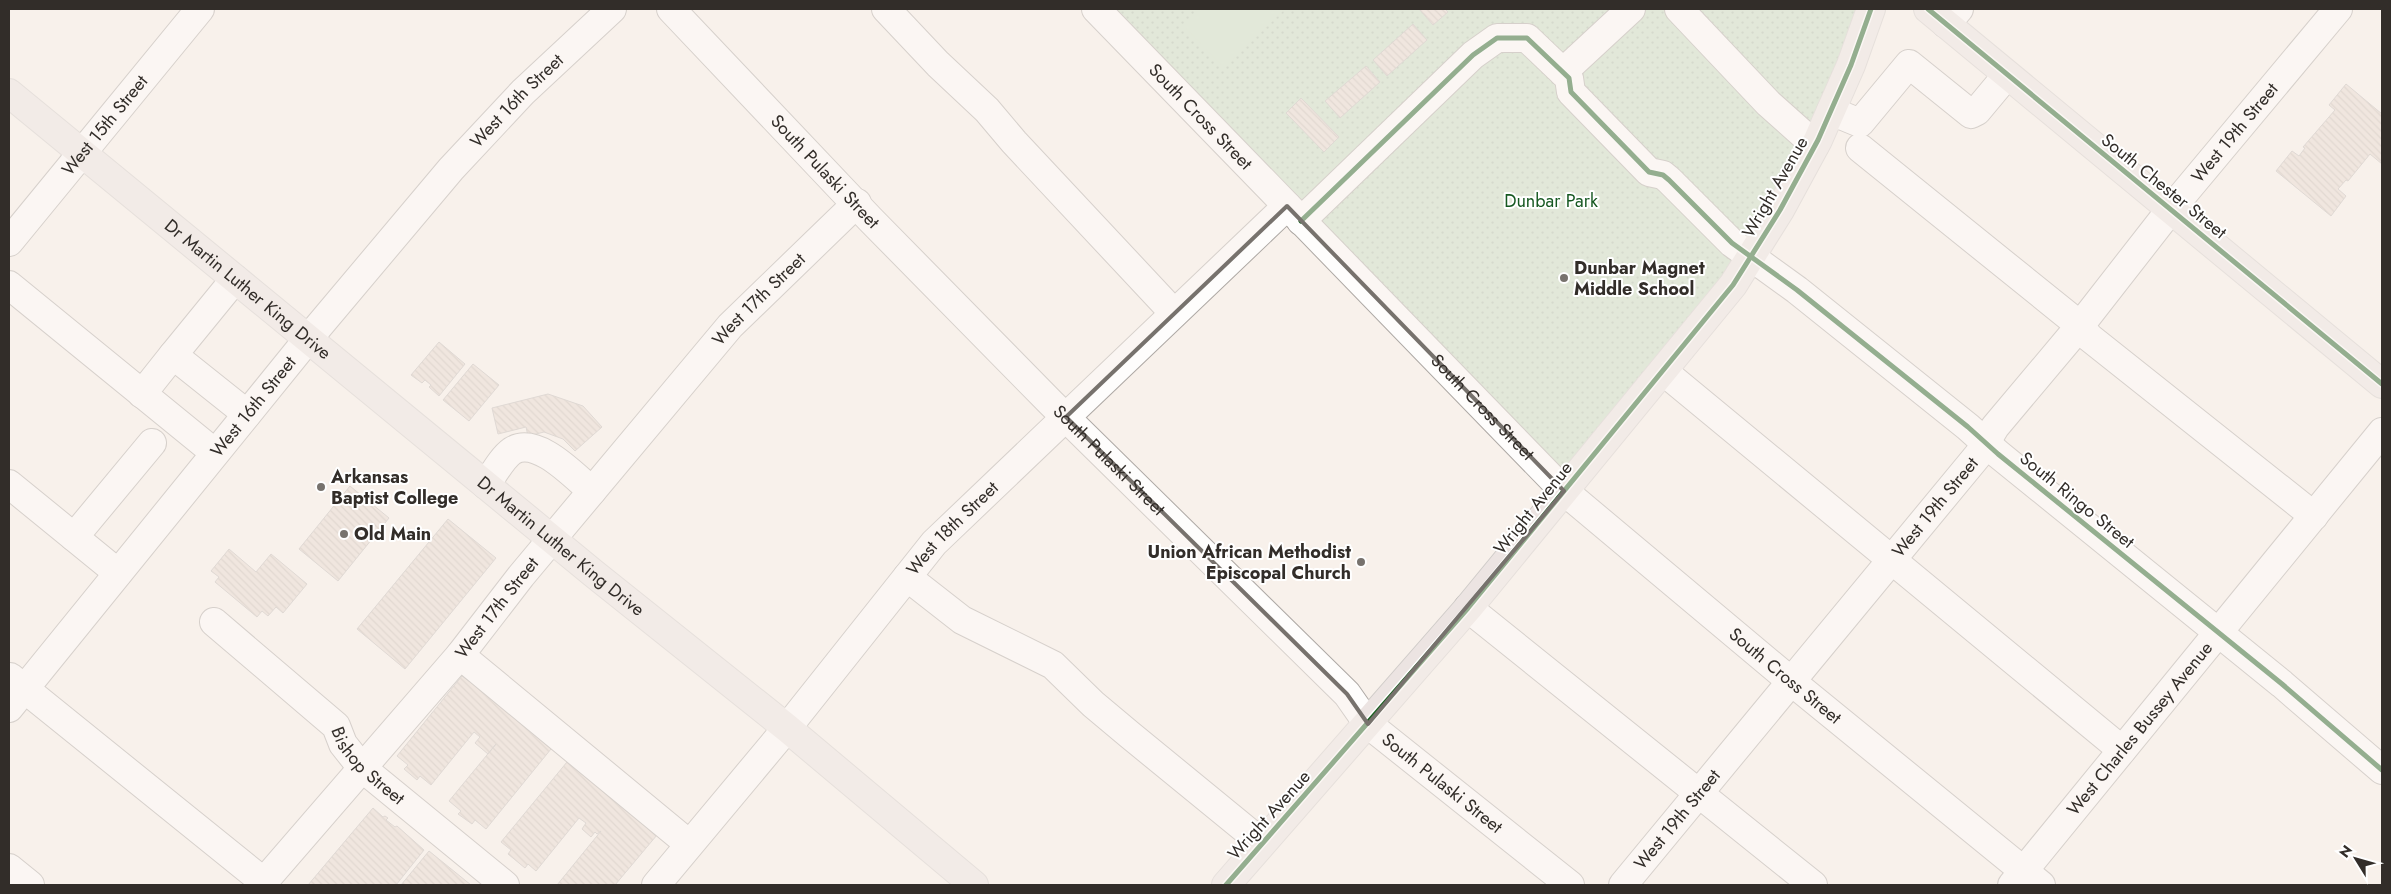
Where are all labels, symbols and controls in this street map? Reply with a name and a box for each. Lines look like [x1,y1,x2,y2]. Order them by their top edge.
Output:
street label: West 16th Street [464,47,570,154]
street label: South Cross Street [1143,58,1259,176]
street label: West 15th Street [56,69,154,181]
street label: West 19th Street [2185,77,2285,188]
street label: South Pulaski Street [765,109,886,235]
street label: South Chester Street [2096,127,2233,245]
street label: Wright Avenue [1736,132,1814,242]
park label: Dunbar Park [1504,188,1598,214]
street label: Dr Martin Luther King Drive [159,213,337,366]
street label: West 17th Street [706,246,812,351]
place label: Dunbar Magnet Middle School [1574,255,1705,302]
marker: Dunbar Magnet Middle School [1558,272,1570,284]
street label: South Cross Street [1425,348,1541,467]
street label: West 16th Street [204,350,303,463]
street label: South Pulaski Street [1047,399,1172,522]
street label: South Ringo Street [2014,446,2140,555]
street label: West 19th Street [1886,451,1985,563]
street label: Wright Avenue [1487,456,1579,560]
place label: Arkansas Baptist College [330,464,458,511]
street label: Dr Martin Luther King Drive [472,470,650,622]
street label: West 18th Street [900,475,1005,581]
marker: Arkansas Baptist College [315,481,327,493]
place label: Old Main [354,521,431,547]
marker: Old Main [338,528,350,540]
place label: Union African Methodist Episcopal Church [1148,539,1351,586]
street label: West 17th Street [449,551,545,664]
marker: Union African Methodist Episcopal Church [1355,556,1367,568]
street label: South Cross Street [1723,621,1848,731]
street label: West Charles Bussey Avenue [2061,636,2219,821]
street label: Bishop Street [325,723,411,811]
street label: South Pulaski Street [1376,727,1509,840]
street label: West 19th Street [1628,763,1727,875]
street label: Wright Avenue [1222,764,1316,866]
north arrow [2331,834,2381,884]
text: N [2334,841,2357,862]

